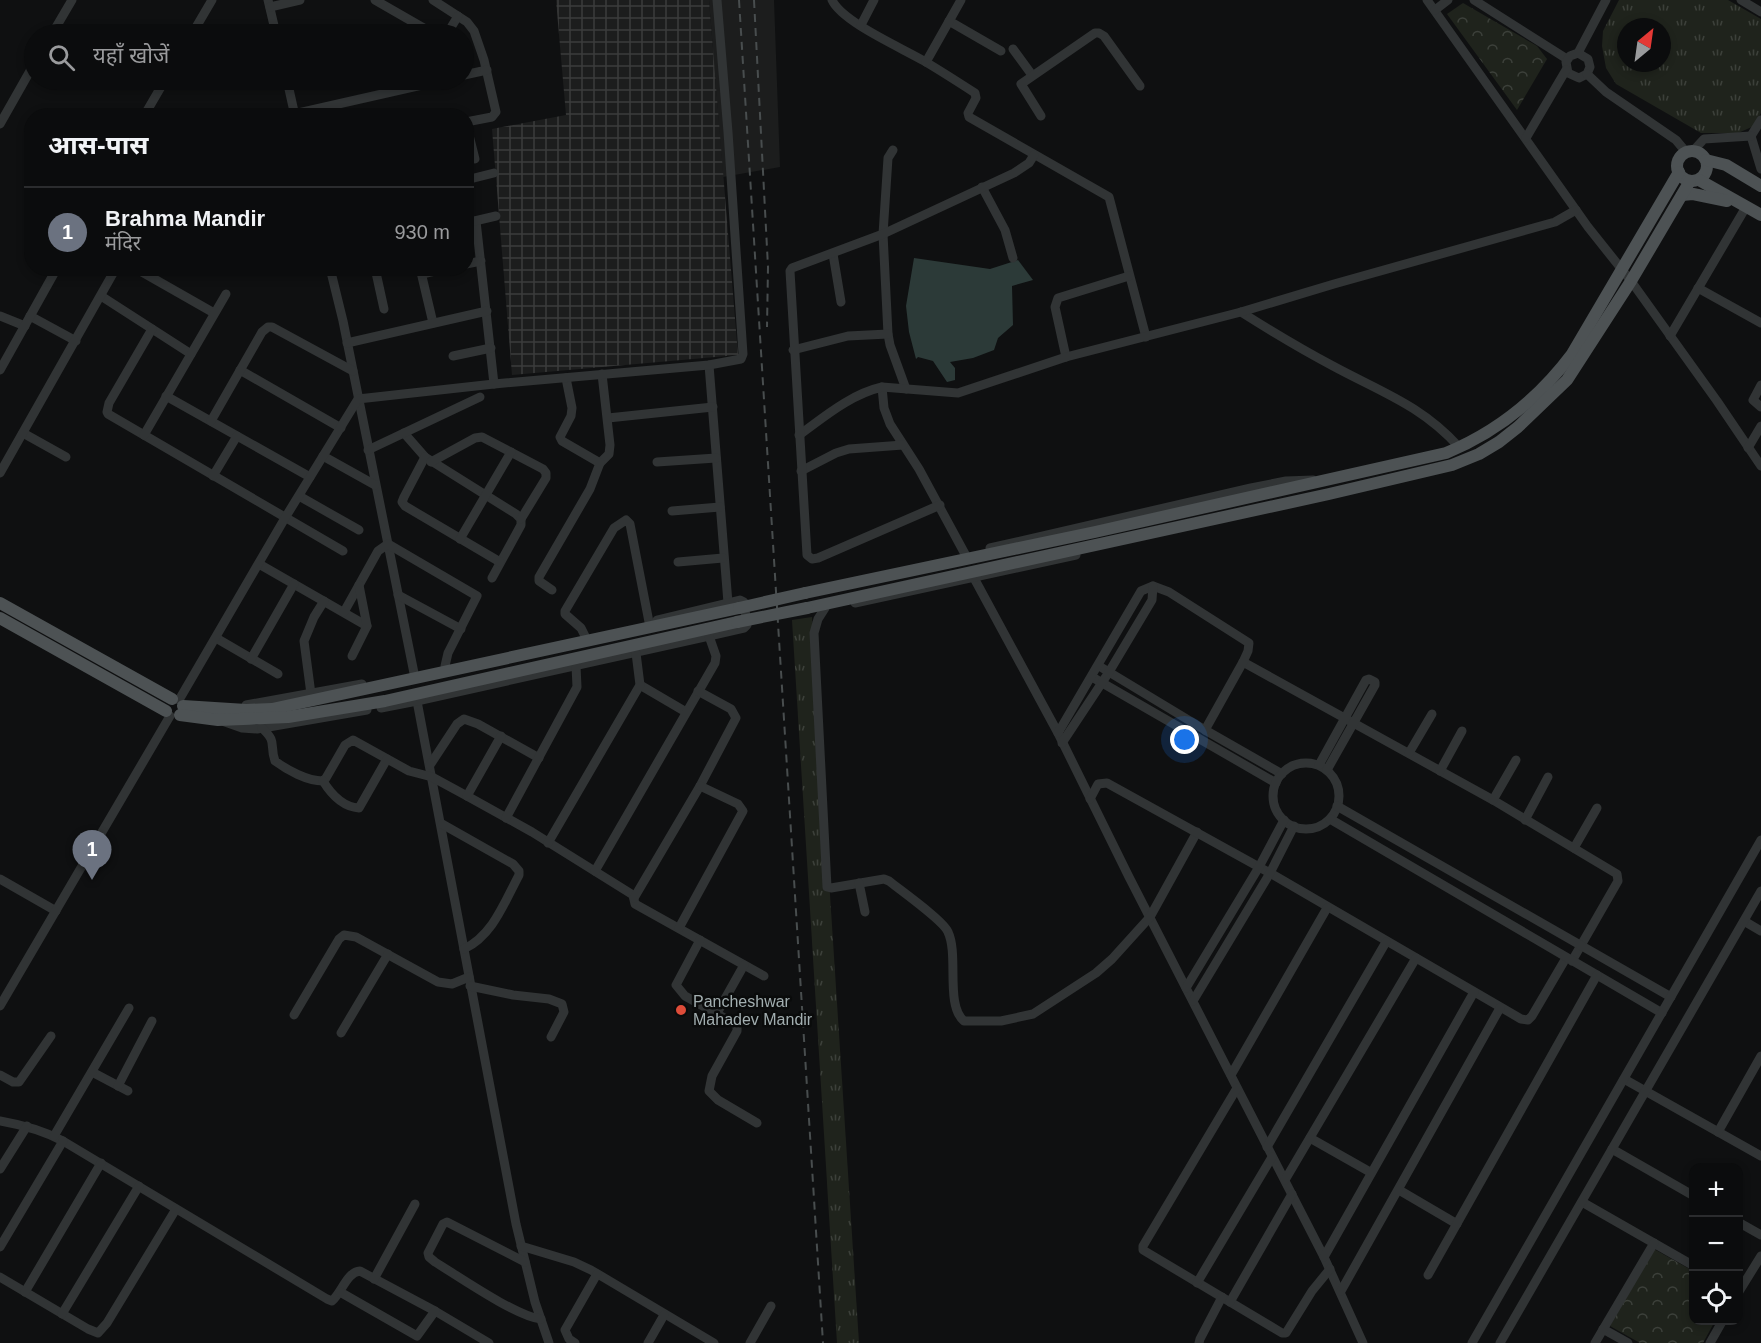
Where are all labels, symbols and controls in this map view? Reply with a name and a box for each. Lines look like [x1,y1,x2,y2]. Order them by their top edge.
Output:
north arrow [1617,18,1671,72]
search box [24,24,474,90]
icon: search [45,41,78,74]
text: यहाँ खोजें [93,43,169,68]
text: आस-पास [48,130,148,160]
text: Brahma Mandir [105,206,265,231]
text: 1 [62,221,73,243]
text: 930 m [394,221,450,243]
text: मंदिर [105,232,141,254]
your location [1170,725,1199,754]
pin: 1 [72,830,112,880]
place label: Pancheshwar Mahadev Mandir [693,993,813,1028]
marker: Pancheshwar Mahadev Mandir [674,1003,688,1017]
map controls [1689,1163,1743,1325]
button: + [1689,1163,1743,1217]
button: − [1689,1217,1743,1271]
button: locate [1689,1271,1743,1325]

